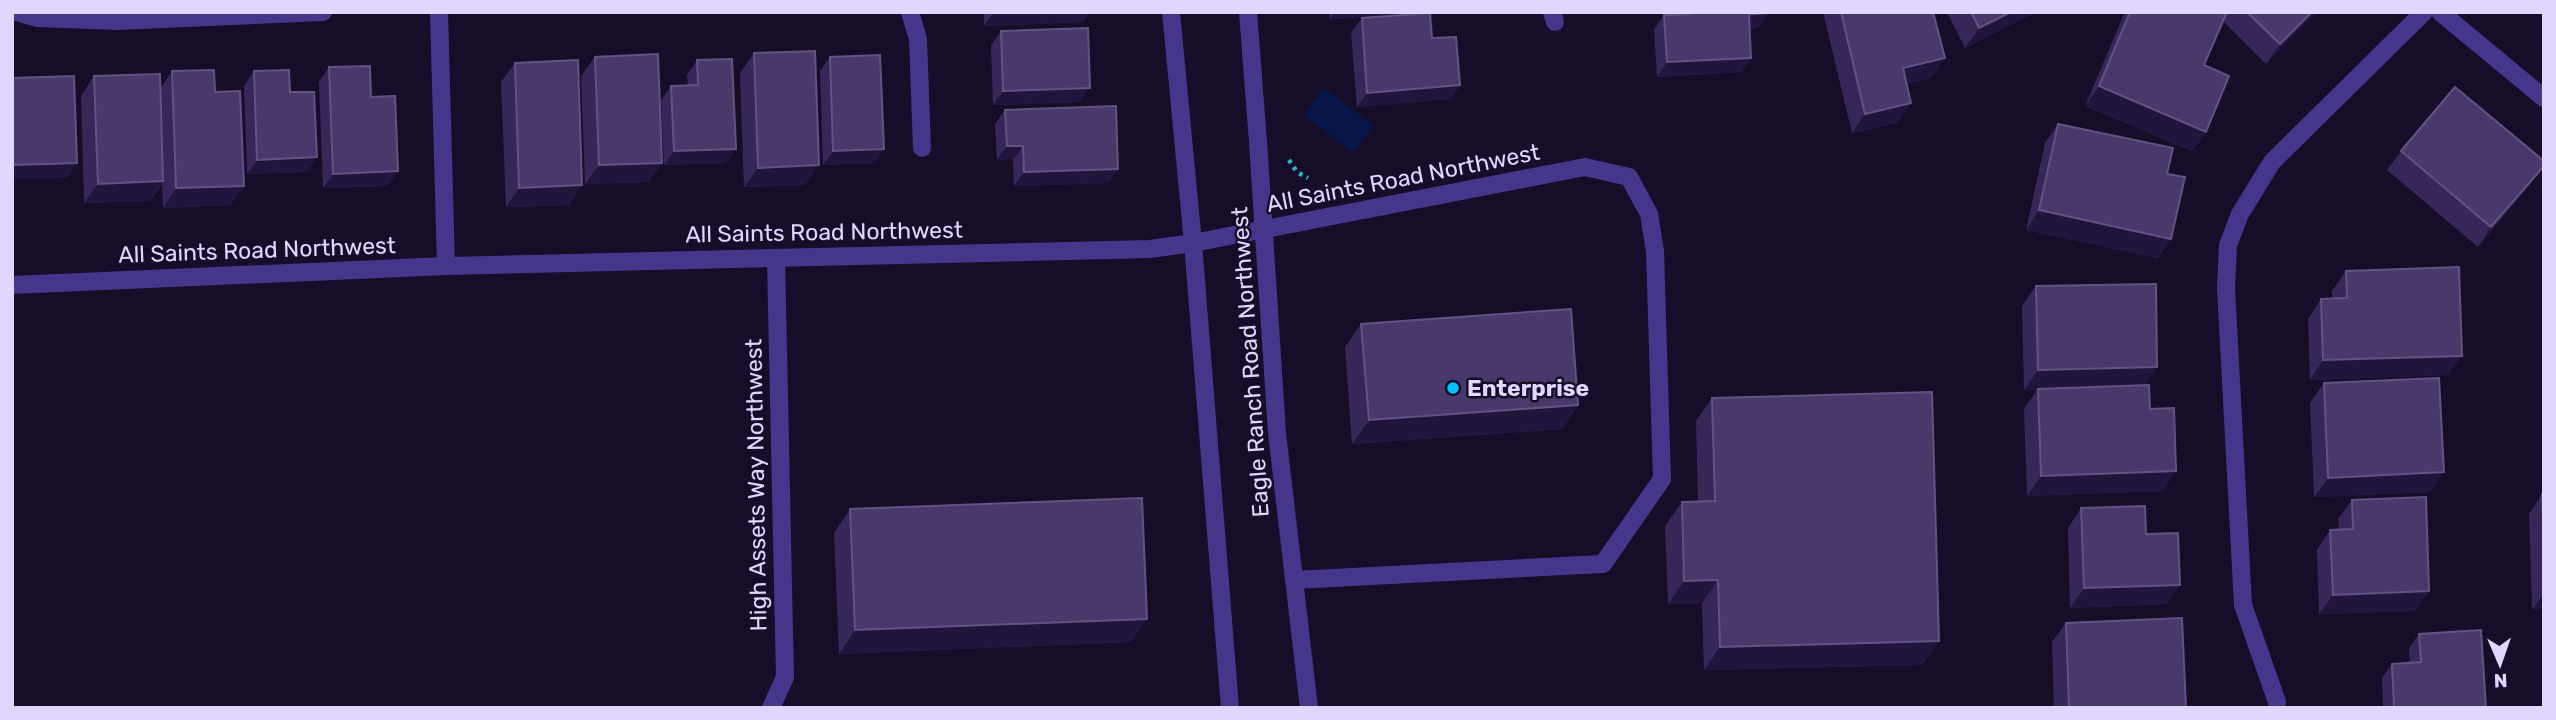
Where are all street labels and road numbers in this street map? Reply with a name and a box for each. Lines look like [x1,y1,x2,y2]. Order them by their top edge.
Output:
street label: All Saints Road Northwest [1264,138,1542,218]
street label: Eagle Ranch Road Northwest [1225,206,1275,518]
street label: All Saints Road Northwest [685,216,963,248]
street label: All Saints Road Northwest [118,231,396,269]
street label: High Assets Way Northwest [739,338,773,632]

